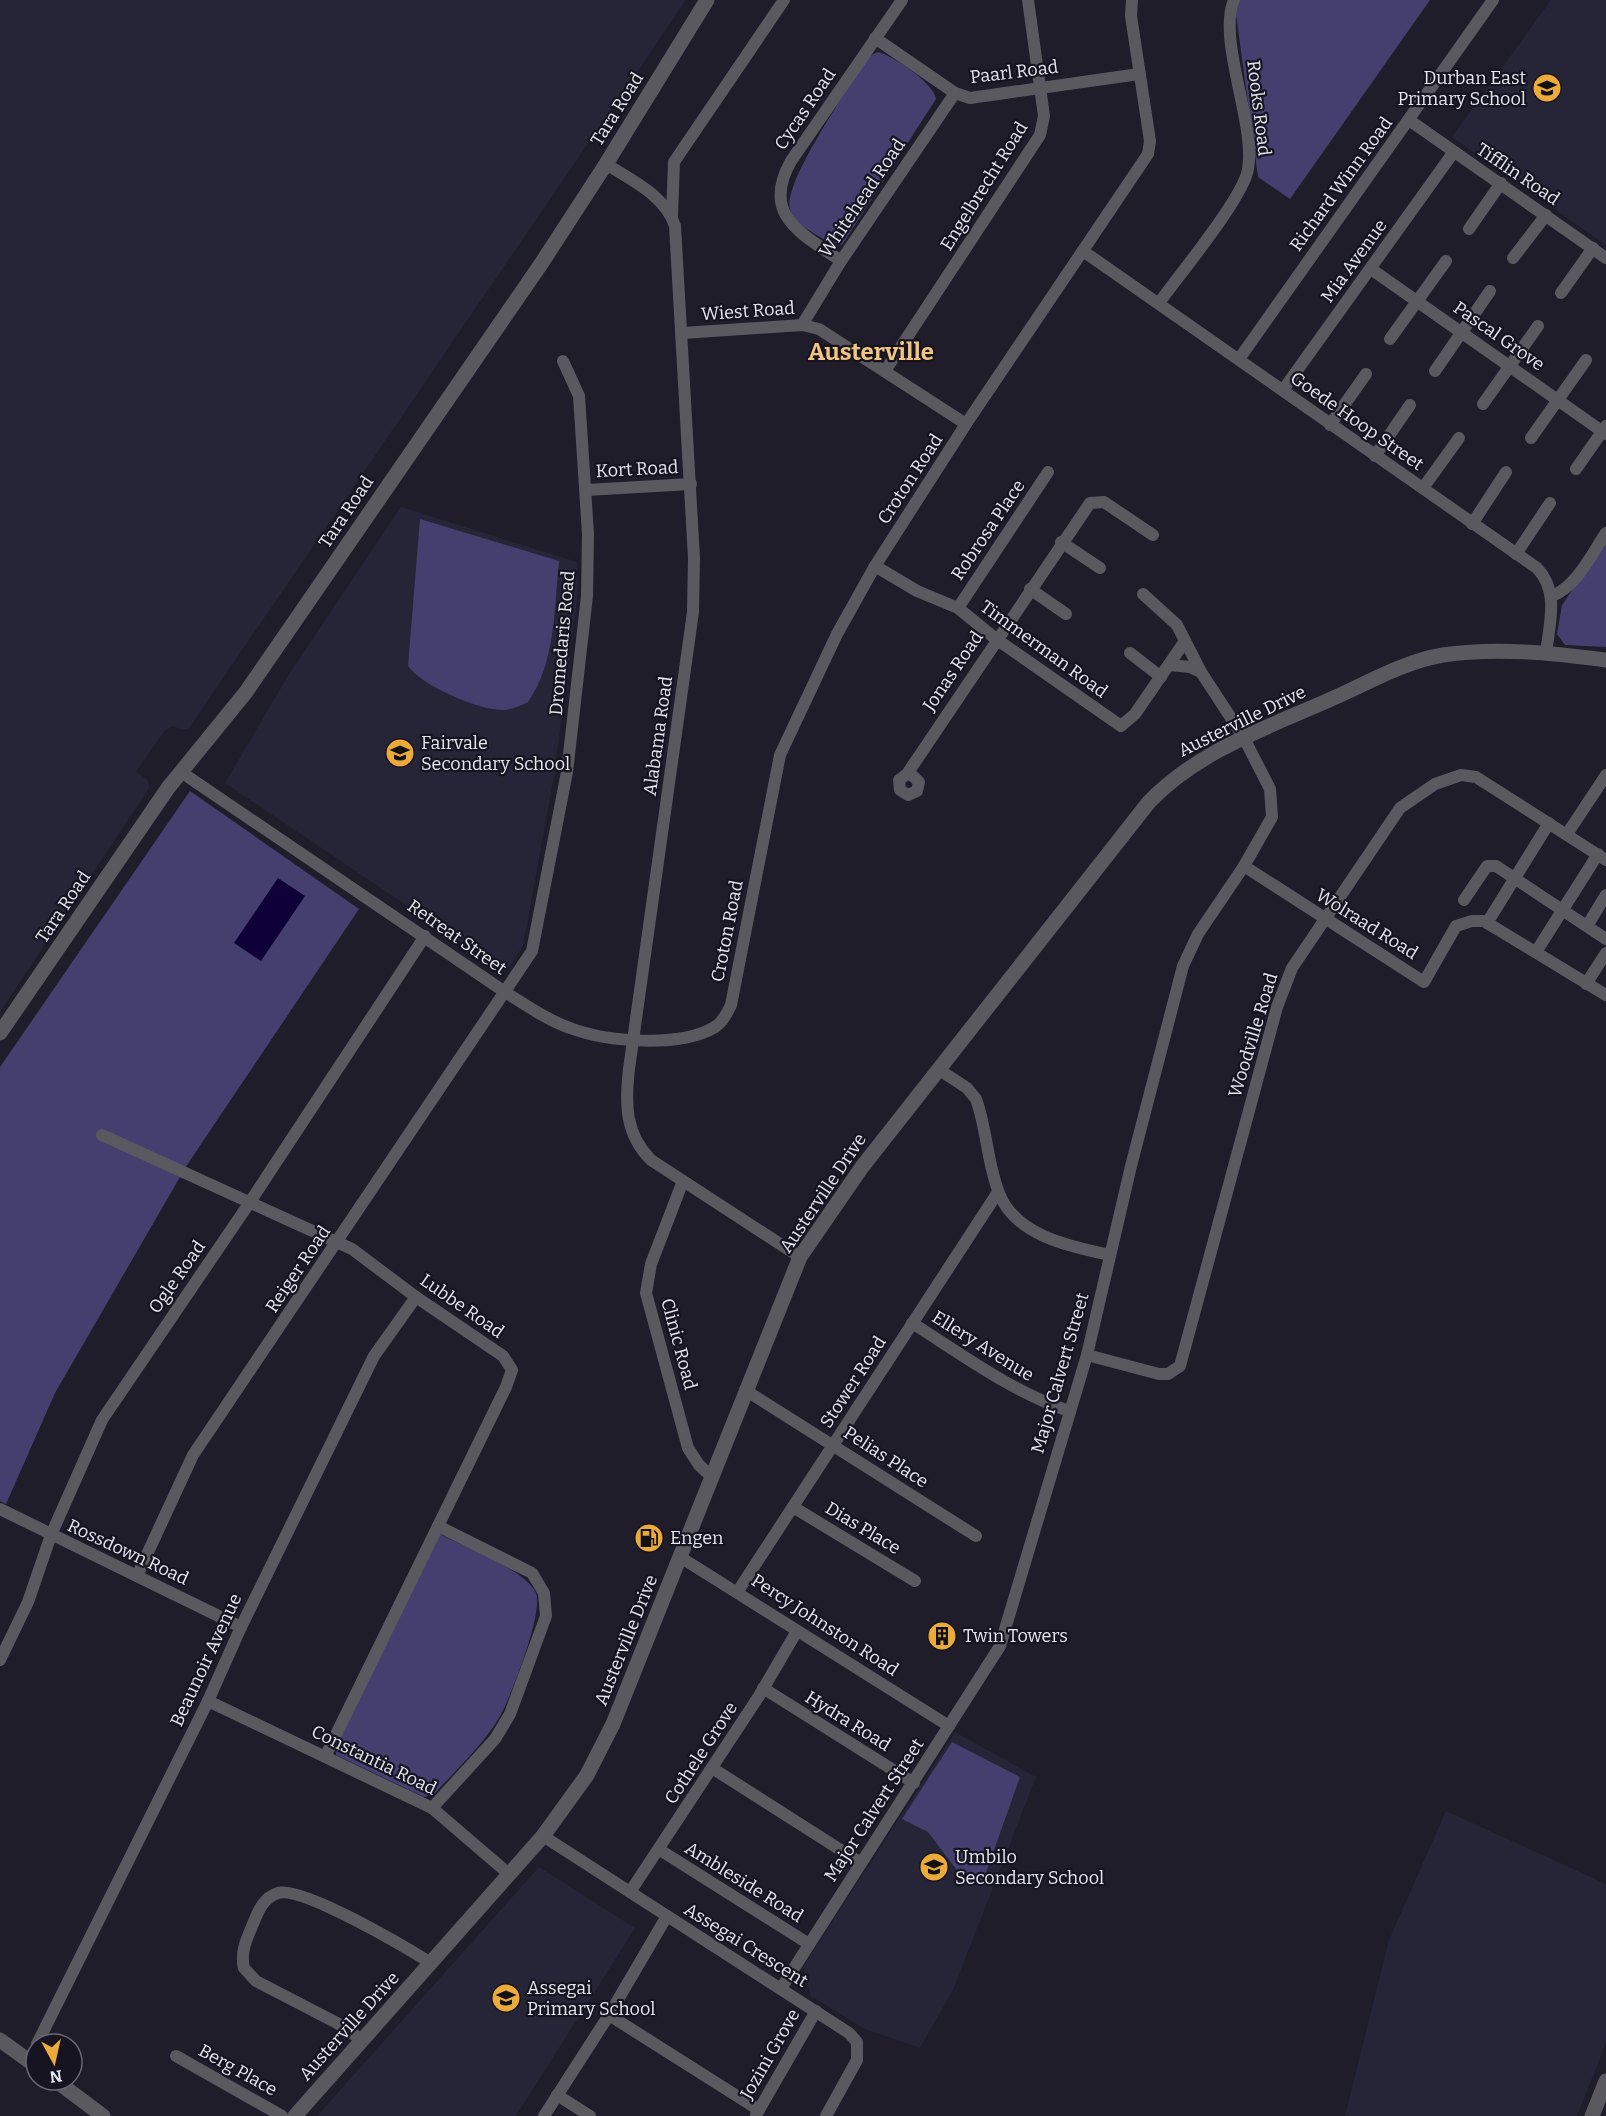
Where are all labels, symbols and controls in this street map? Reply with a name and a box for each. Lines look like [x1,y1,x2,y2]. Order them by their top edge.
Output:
street label: Paarl Road [969,56,1060,88]
street label: Rooks Road [1242,59,1276,157]
street label: Cycas Road [770,64,840,154]
place label: Durban East Primary School [1397,67,1526,110]
street label: Tara Road [586,68,648,150]
school or university icon: Durban East Primary School [1531,72,1563,104]
street label: Richard Winn Road [1285,112,1397,255]
street label: Engelbrecht Road [936,117,1033,254]
street label: Whitehead Road [814,134,910,262]
street label: Tifflin Road [1472,138,1564,210]
street label: Mia Avenue [1316,215,1392,307]
street label: Wiest Road [700,297,796,325]
street label: Pascal Grove [1449,297,1549,375]
district label: Austerville [808,338,934,366]
street label: Goede Hoop Street [1286,367,1428,475]
street label: Croton Road [873,430,947,528]
street label: Kort Road [595,456,679,482]
street label: Tara Road [314,471,378,552]
street label: Robrosa Place [946,476,1030,584]
street label: Dromedaris Road [545,569,579,716]
street label: Timmerman Road [976,596,1112,703]
street label: Jonas Road [918,627,988,716]
street label: Alabama Road [639,674,677,797]
street label: Austerville Drive [1175,681,1309,761]
place label: Fairvale Secondary School [421,732,570,775]
school or university icon: Fairvale Secondary School [384,737,416,769]
street label: Tara Road [31,866,95,947]
street label: Croton Road [706,878,748,984]
street label: Wolraad Road [1312,884,1422,964]
street label: Retreat Street [403,895,511,980]
street label: Woodville Road [1224,970,1282,1100]
street label: Austerville Drive [775,1129,871,1257]
street label: Reiger Road [261,1221,335,1317]
street label: Ogle Road [144,1236,210,1318]
street label: Lubbe Road [416,1269,508,1343]
street label: Major Calvert Street [1027,1290,1094,1456]
street label: Clinic Road [656,1296,702,1392]
street label: Ellery Avenue [928,1306,1038,1386]
street label: Stower Road [815,1332,891,1432]
street label: Pelias Place [839,1421,933,1493]
street label: Dias Place [821,1497,905,1559]
street label: Rossdown Road [64,1514,192,1590]
fuel station icon: Engen [633,1522,665,1554]
place label: Engen [670,1527,724,1549]
street label: Percy Johnston Road [747,1569,903,1681]
street label: Austerville Drive [590,1571,662,1709]
street label: Beaunoir Avenue [166,1590,246,1730]
building icon: Twin Towers [926,1620,958,1652]
place label: Twin Towers [963,1625,1068,1647]
street label: Hydra Road [801,1686,895,1756]
street label: Cothele Grove [660,1698,742,1808]
street label: Constantia Road [308,1720,440,1800]
street label: Major Calvert Street [820,1734,929,1886]
street label: Ambleside Road [681,1837,808,1927]
place label: Umbilo Secondary School [955,1846,1104,1889]
school or university icon: Umbilo Secondary School [918,1851,950,1883]
street label: Assegai Crescent [680,1898,812,1992]
street label: Austerville Drive [294,1967,404,2085]
place label: Assegai Primary School [527,1977,656,2020]
school or university icon: Assegai Primary School [490,1982,522,2014]
street label: Jozini Grove [735,2005,805,2104]
north arrow [24,2032,84,2092]
street label: Berg Place [195,2039,281,2101]
text: N [49,2066,63,2087]

